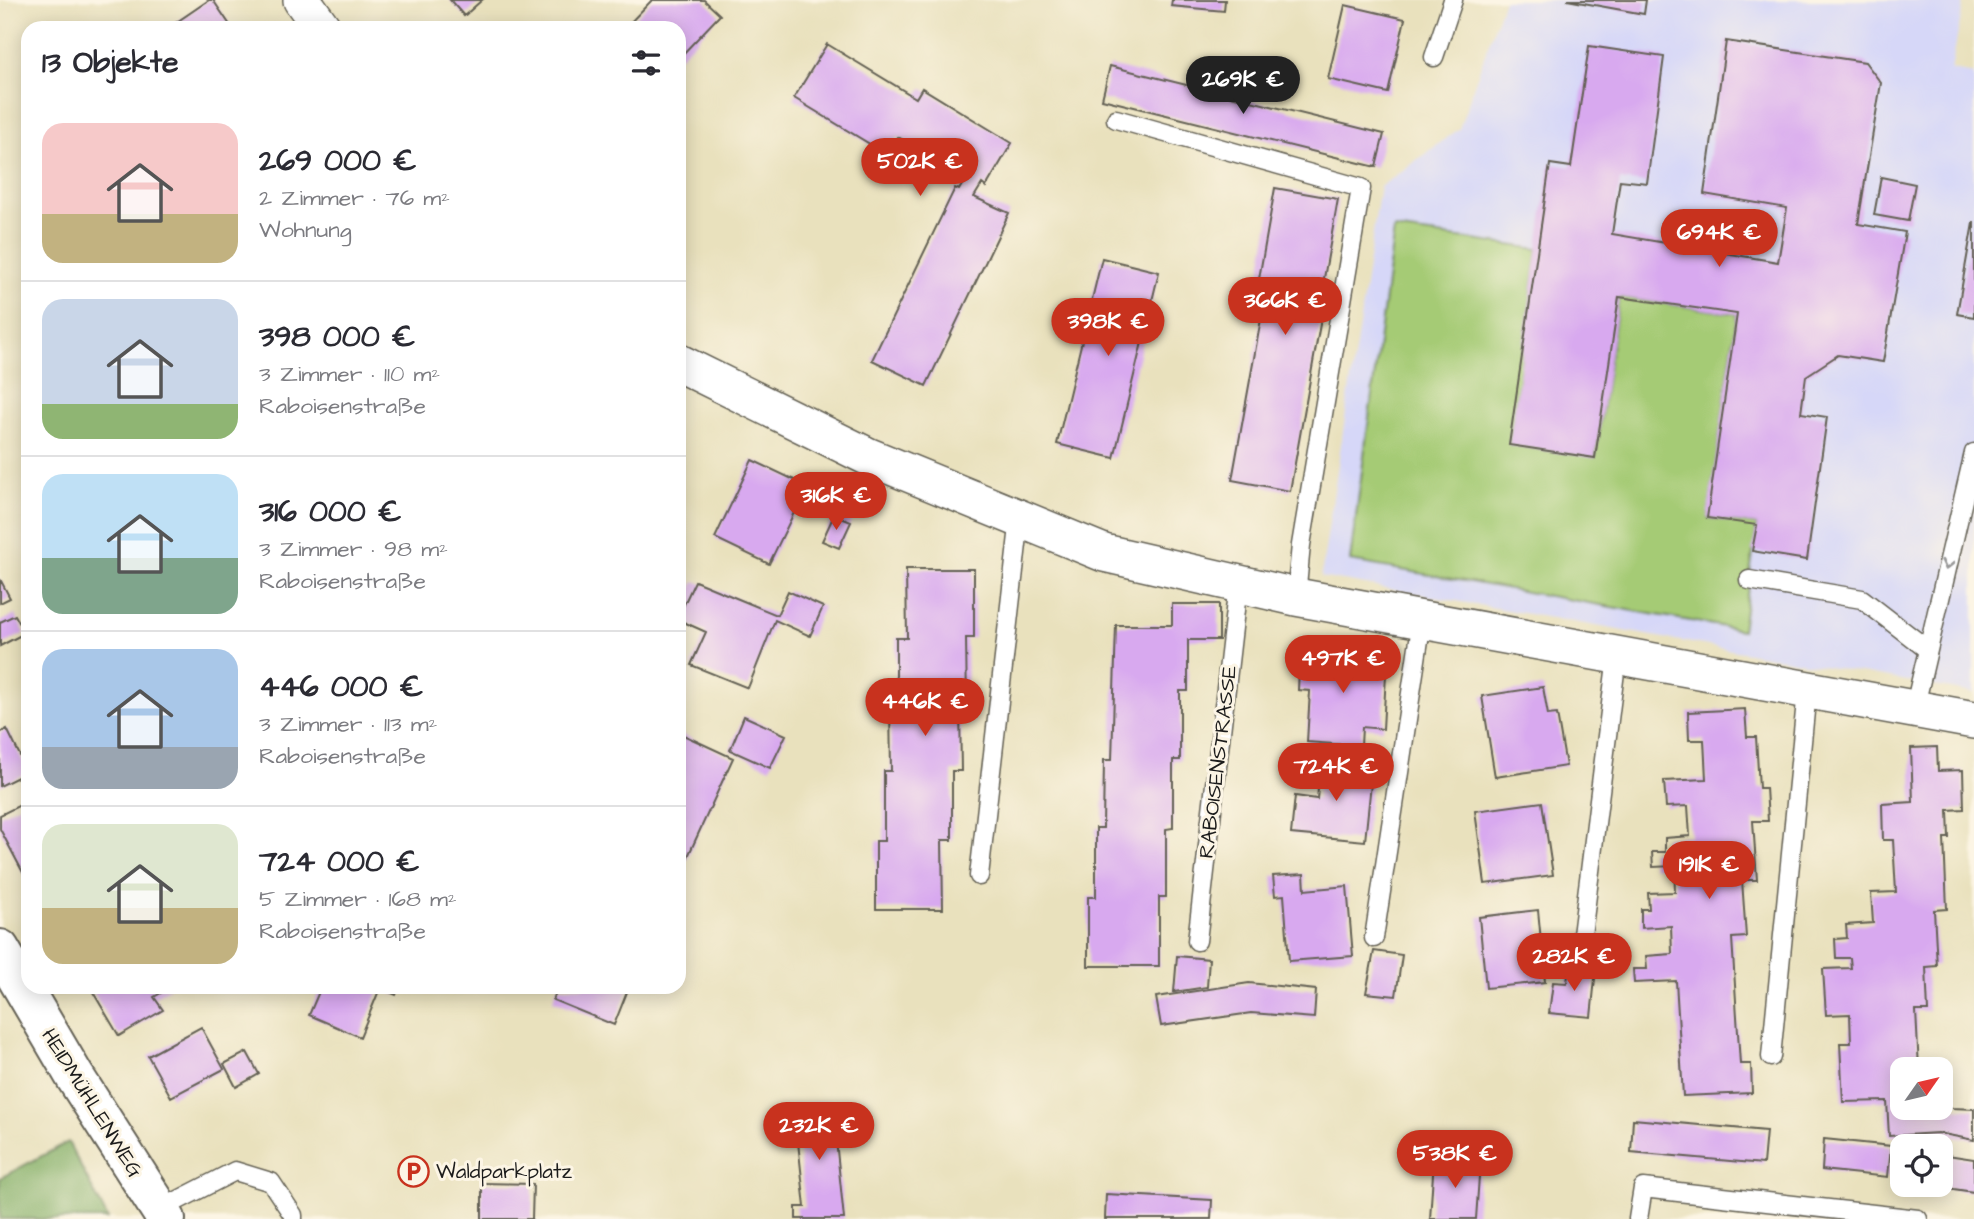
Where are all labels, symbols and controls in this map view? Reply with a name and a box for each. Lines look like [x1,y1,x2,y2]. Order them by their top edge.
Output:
text: 13 Objekte [42,42,178,84]
icon: filters [627,44,665,82]
pin: 269K € [1186,57,1300,116]
text: 269K € [1202,63,1284,95]
pin: 502K € [863,138,977,198]
text: 269 000 € [259,140,417,182]
text: 502K € [877,145,963,177]
icon: home [98,151,182,235]
text: 2 Zimmer · 76 m² [259,182,450,214]
pin: 694K € [1662,210,1776,269]
text: Wohnung [259,214,352,246]
text: 694K € [1677,216,1761,248]
pin: 366K € [1228,278,1342,337]
text: 366K € [1244,284,1326,316]
pin: 398K € [1051,298,1165,358]
text: 398K € [1067,305,1149,337]
text: 398 000 € [259,316,415,358]
icon: home [98,327,182,411]
text: 3 Zimmer · 110 m² [259,358,440,390]
text: Raboisenstraße [259,390,426,422]
pin: 316K € [779,472,893,532]
text: 316K € [801,479,871,511]
text: 316 000 € [259,491,402,533]
icon: home [98,502,182,586]
text: 3 Zimmer · 98 m² [259,533,448,565]
one-way arrow [1940,559,1955,571]
text: Raboisenstraße [259,565,426,597]
pin: 497K € [1286,636,1400,695]
text: 497K € [1301,642,1385,674]
street label: RABOISENSTRASSE [1192,663,1244,860]
text: 446 000 € [259,666,423,708]
icon: home [98,677,182,761]
pin: 446K € [868,678,982,738]
text: 446K € [881,685,969,717]
text: 3 Zimmer · 113 m² [259,708,437,740]
text: Raboisenstraße [259,740,426,772]
pin: 724K € [1279,744,1393,803]
text: 724K € [1294,750,1378,782]
text: 724 000 € [259,841,420,883]
pin: 191K € [1652,842,1766,901]
text: 191K € [1679,848,1739,880]
icon: home [98,852,182,936]
text: 5 Zimmer · 168 m² [259,883,457,915]
text: Raboisenstraße [259,915,426,947]
pin: 282K € [1517,934,1631,993]
text: 282K € [1533,940,1615,972]
street label: HEIDMÜHLENWEG [34,1023,150,1183]
north arrow [1890,1057,1953,1120]
map controls [1890,1057,1953,1197]
pin: 232K € [762,1102,876,1162]
text: 232K € [779,1109,859,1141]
pin: 538K € [1398,1130,1512,1190]
button: locate [1890,1134,1953,1197]
text: 538K € [1413,1137,1497,1169]
parking icon: Waldparkplatz [396,1154,430,1188]
place label: Waldparkplatz [436,1157,573,1187]

